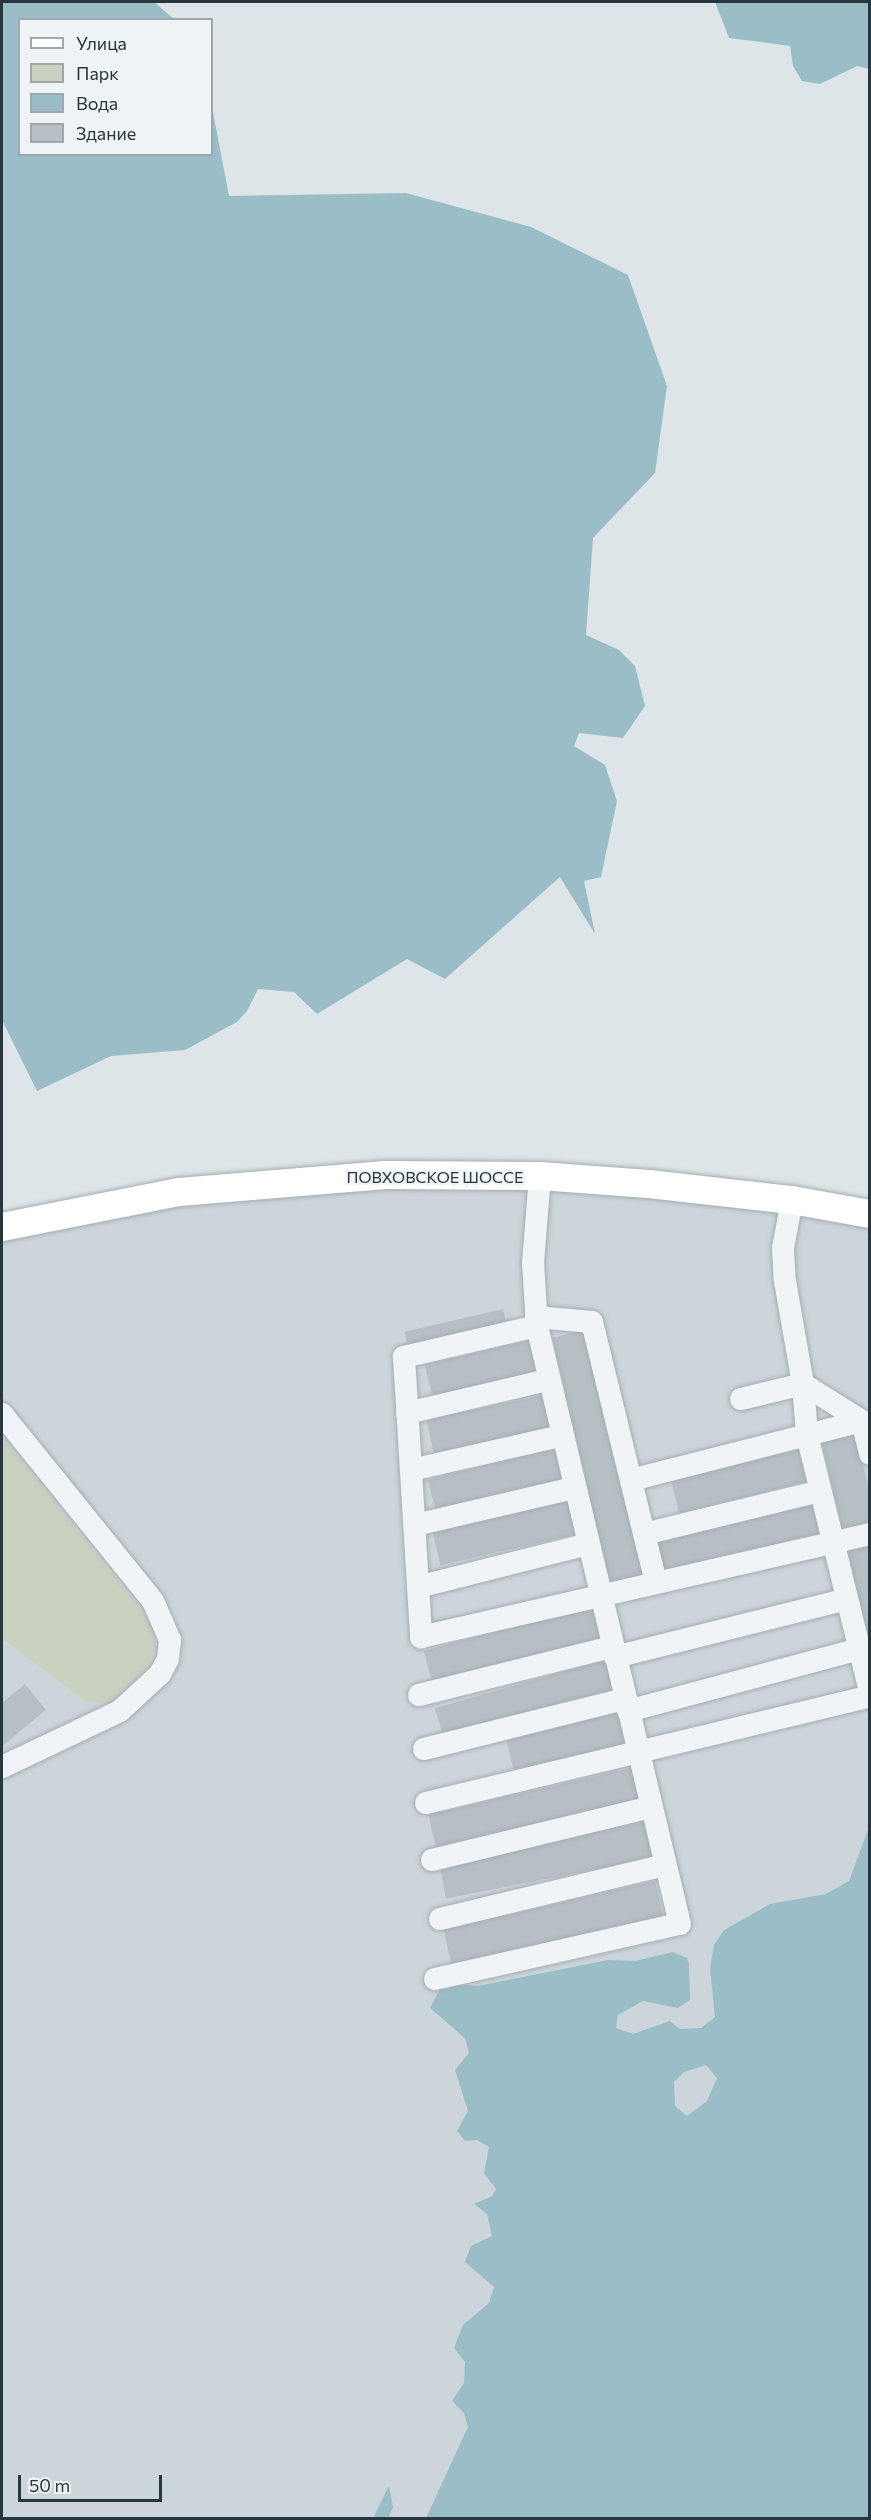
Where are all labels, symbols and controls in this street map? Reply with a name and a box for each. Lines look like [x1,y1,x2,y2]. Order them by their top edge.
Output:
legend [18,18,213,156]
text: Улица [76,32,127,54]
text: Парк [76,62,119,84]
text: Вода [76,92,118,114]
text: Здание [76,122,136,144]
street label: ПОВХОВСКОЕ ШОССЕ [347,1167,523,1187]
scale bar [21,2463,165,2501]
text: 50 m [29,2474,70,2496]

